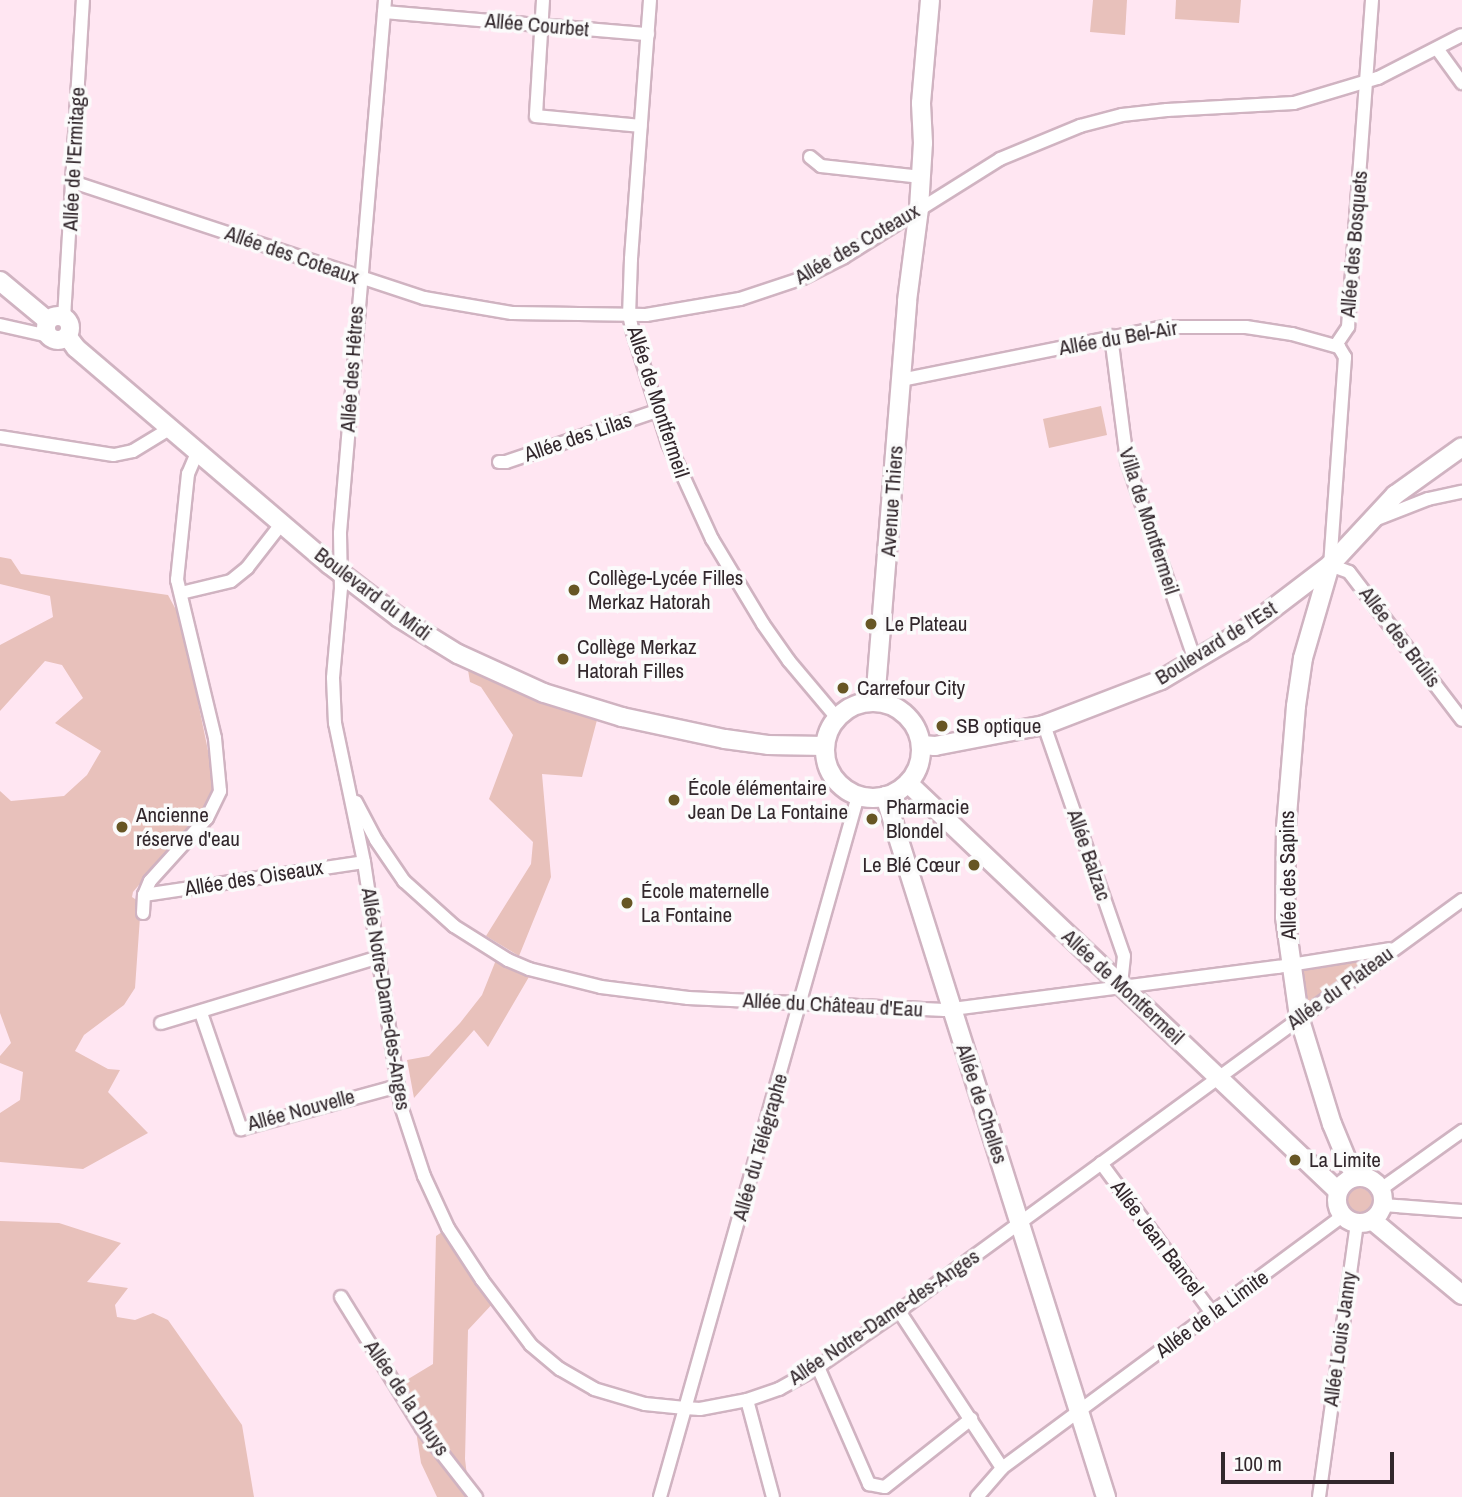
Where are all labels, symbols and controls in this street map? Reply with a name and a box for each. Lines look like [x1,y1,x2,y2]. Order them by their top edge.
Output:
street label: Allée Courbet [484,8,590,42]
street label: Allée de l'Ermitage [58,86,90,232]
street label: Allée des Bosquets [1335,169,1373,319]
street label: Allée des Coteaux [790,198,924,290]
street label: Allée des Coteaux [222,220,362,290]
street label: Allée des Hêtres [335,305,369,433]
street label: Allée du Bel-Air [1057,315,1179,361]
street label: Allée de Montfermeil [622,323,694,481]
street label: Allée des Lilas [521,407,635,467]
street label: Avenue Thiers [876,444,908,558]
street label: Villa de Montfermeil [1113,444,1185,598]
street label: Boulevard du Midi [310,542,436,646]
place label: Collège-Lycée Filles Merkaz Hatorah [588,565,743,615]
marker: Collège-Lycée Filles Merkaz Hatorah [566,582,582,598]
street label: Allée des Brûlis [1354,582,1446,692]
street label: Boulevard de l'Est [1151,596,1281,690]
place label: Le Plateau [885,611,967,637]
marker: Le Plateau [863,616,879,632]
place label: Collège Merkaz Hatorah Filles [577,634,697,684]
marker: Collège Merkaz Hatorah Filles [555,651,571,667]
place label: Carrefour City [857,675,965,701]
marker: Carrefour City [835,680,851,696]
place label: SB optique [956,713,1041,739]
marker: SB optique [934,718,950,734]
place label: École élémentaire Jean De La Fontaine [688,775,848,825]
marker: École élémentaire Jean De La Fontaine [666,792,682,808]
place label: Pharmacie Blondel [886,794,969,844]
place label: Ancienne réserve d'eau [136,802,240,852]
street label: Allée Balzac [1062,806,1116,904]
street label: Allée des Sapins [1274,810,1302,940]
marker: Pharmacie Blondel [864,811,880,827]
marker: Ancienne réserve d'eau [114,819,130,835]
place label: Le Blé Cœur [862,852,960,878]
street label: Allée des Oiseaux [183,855,325,901]
marker: Le Blé Cœur [966,857,982,873]
place label: École maternelle La Fontaine [641,878,769,928]
street label: Allée Notre-Dame-des-Anges [356,886,416,1112]
marker: École maternelle La Fontaine [619,895,635,911]
street label: Allée de Montfermeil [1057,924,1189,1050]
street label: Allée du Plateau [1282,941,1398,1035]
street label: Allée du Château d'Eau [742,988,924,1022]
street label: Allée de Chelles [951,1041,1013,1167]
street label: Allée du Télégraphe [727,1070,793,1224]
street label: Allée Nouvelle [245,1084,357,1136]
place label: La Limite [1309,1147,1381,1173]
marker: La Limite [1287,1152,1303,1168]
street label: Allée Jean Bancel [1105,1175,1209,1301]
street label: Allée Notre-Dame-des-Anges [784,1244,984,1390]
street label: Allée de la Limite [1151,1265,1273,1363]
street label: Allée Louis Janny [1318,1270,1362,1408]
street label: Allée de la Dhuys [359,1335,455,1461]
scale bar [1224,1438,1397,1482]
text: 100 m [1234,1449,1282,1478]

